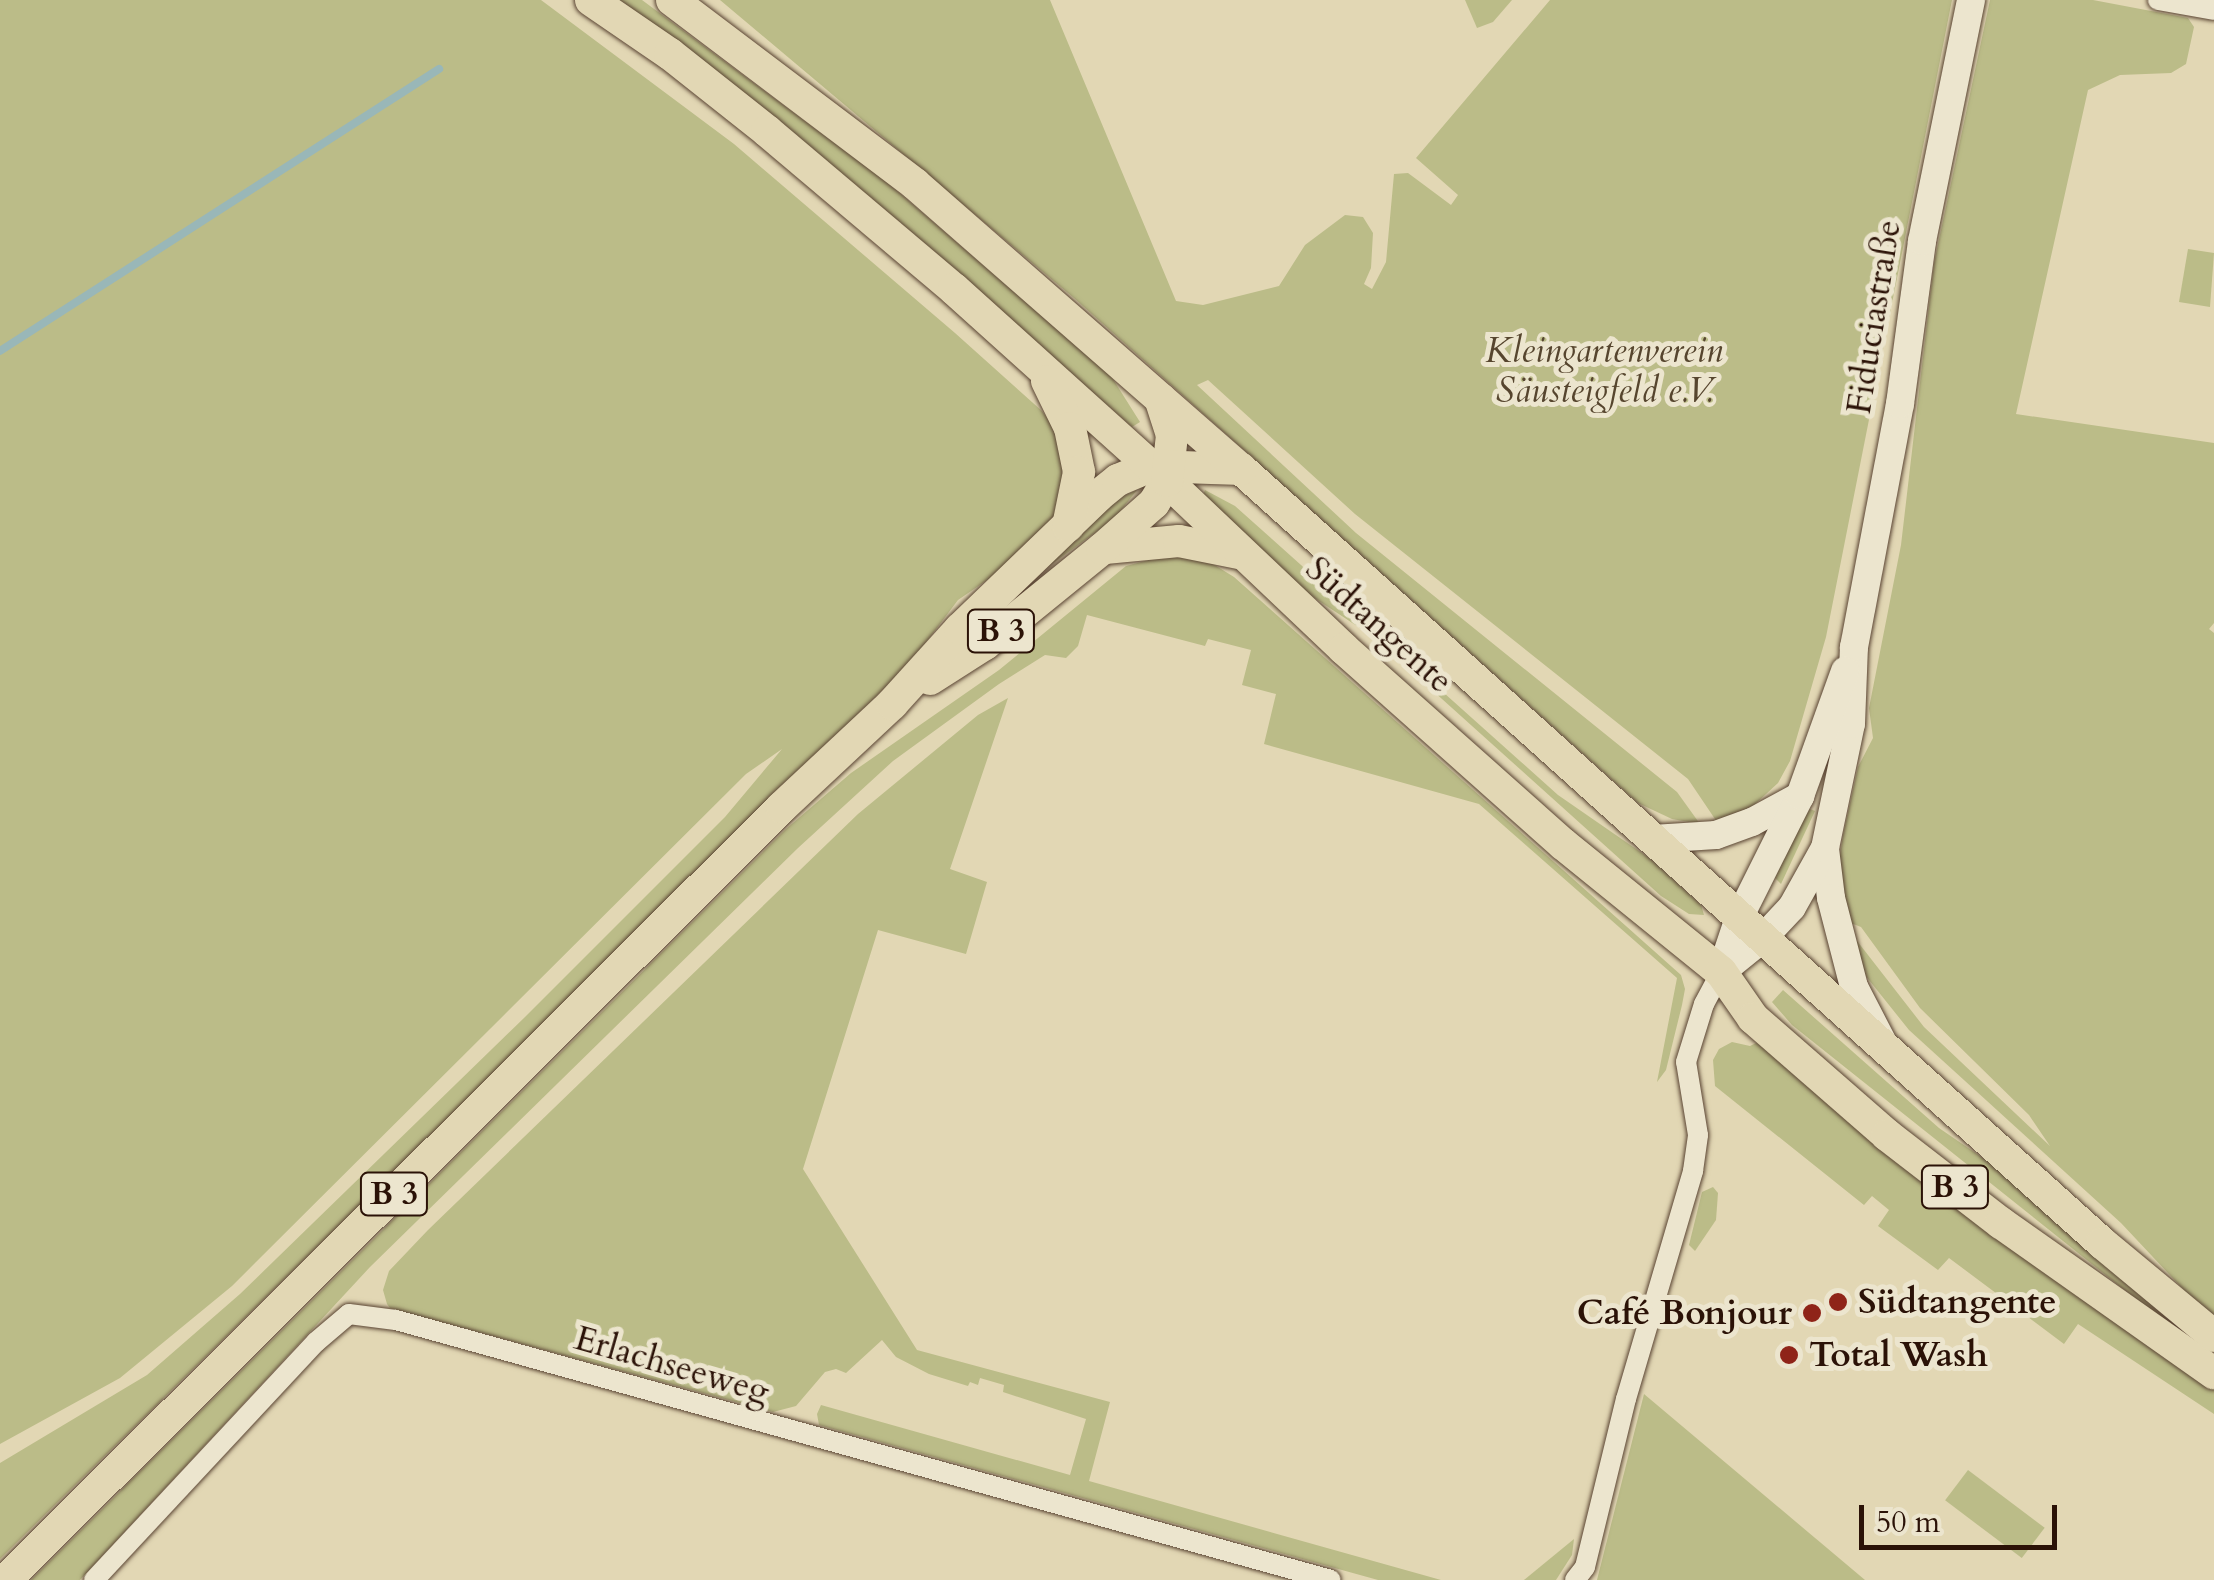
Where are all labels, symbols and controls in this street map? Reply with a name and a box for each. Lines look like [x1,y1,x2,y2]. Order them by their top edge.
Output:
street label: Fiduciastraße [1838,217,1910,417]
park label: Kleingartenverein Säusteigfeld e.V. [1485,330,1723,412]
street label: Südtangente [1297,548,1461,702]
road number: B 3 [966,604,1036,658]
road number: B 3 [1920,1160,1990,1214]
road number: B 3 [359,1167,429,1221]
place label: Südtangente [1858,1281,2057,1323]
marker: Südtangente [1827,1291,1849,1313]
place label: Café Bonjour [1577,1292,1792,1334]
marker: Café Bonjour [1801,1302,1823,1324]
street label: Erlachseeweg [570,1317,774,1413]
place label: Total Wash [1809,1334,1988,1376]
marker: Total Wash [1778,1344,1800,1366]
scale bar [1864,1485,2062,1547]
text: 50 m [1876,1502,1940,1543]

